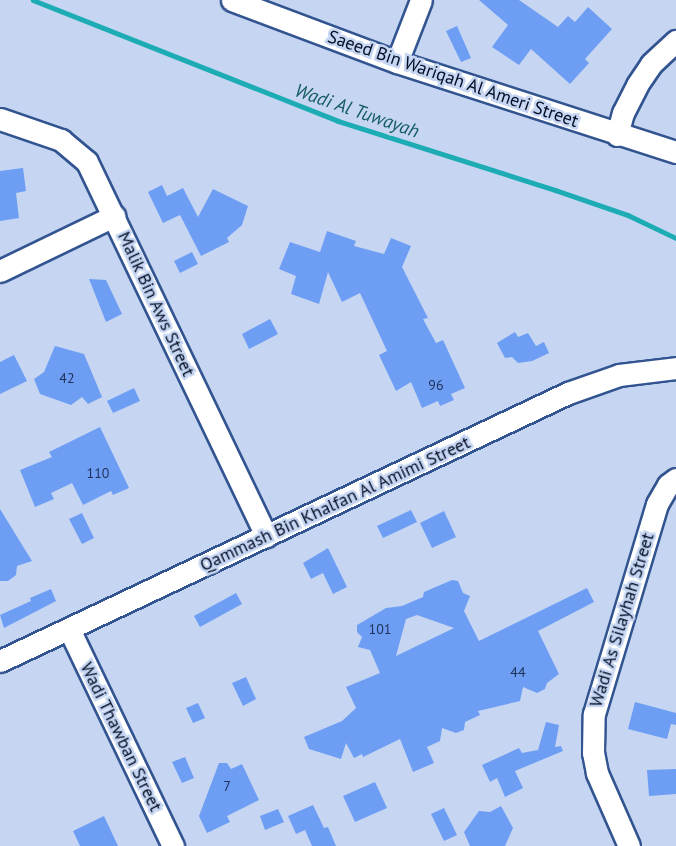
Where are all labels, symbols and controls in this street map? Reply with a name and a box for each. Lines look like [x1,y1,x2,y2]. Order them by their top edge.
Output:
street label: Saeed Bin Wariqah Al Ameri Street [324,26,582,132]
water label: Wadi Al Tuwayah [291,79,423,143]
street label: Malik Bin Aws Street [113,228,199,380]
house number: 42 [59,370,75,386]
house number: 96 [428,377,444,393]
street label: Qammash Bin Khalfan Al Amimi Street [196,432,474,576]
house number: 110 [87,465,109,481]
street label: Wadi As Silayhah Street [585,530,659,710]
house number: 101 [369,621,391,637]
street label: Wadi Thawban Street [75,659,167,815]
house number: 44 [510,664,526,680]
house number: 7 [223,778,231,794]

